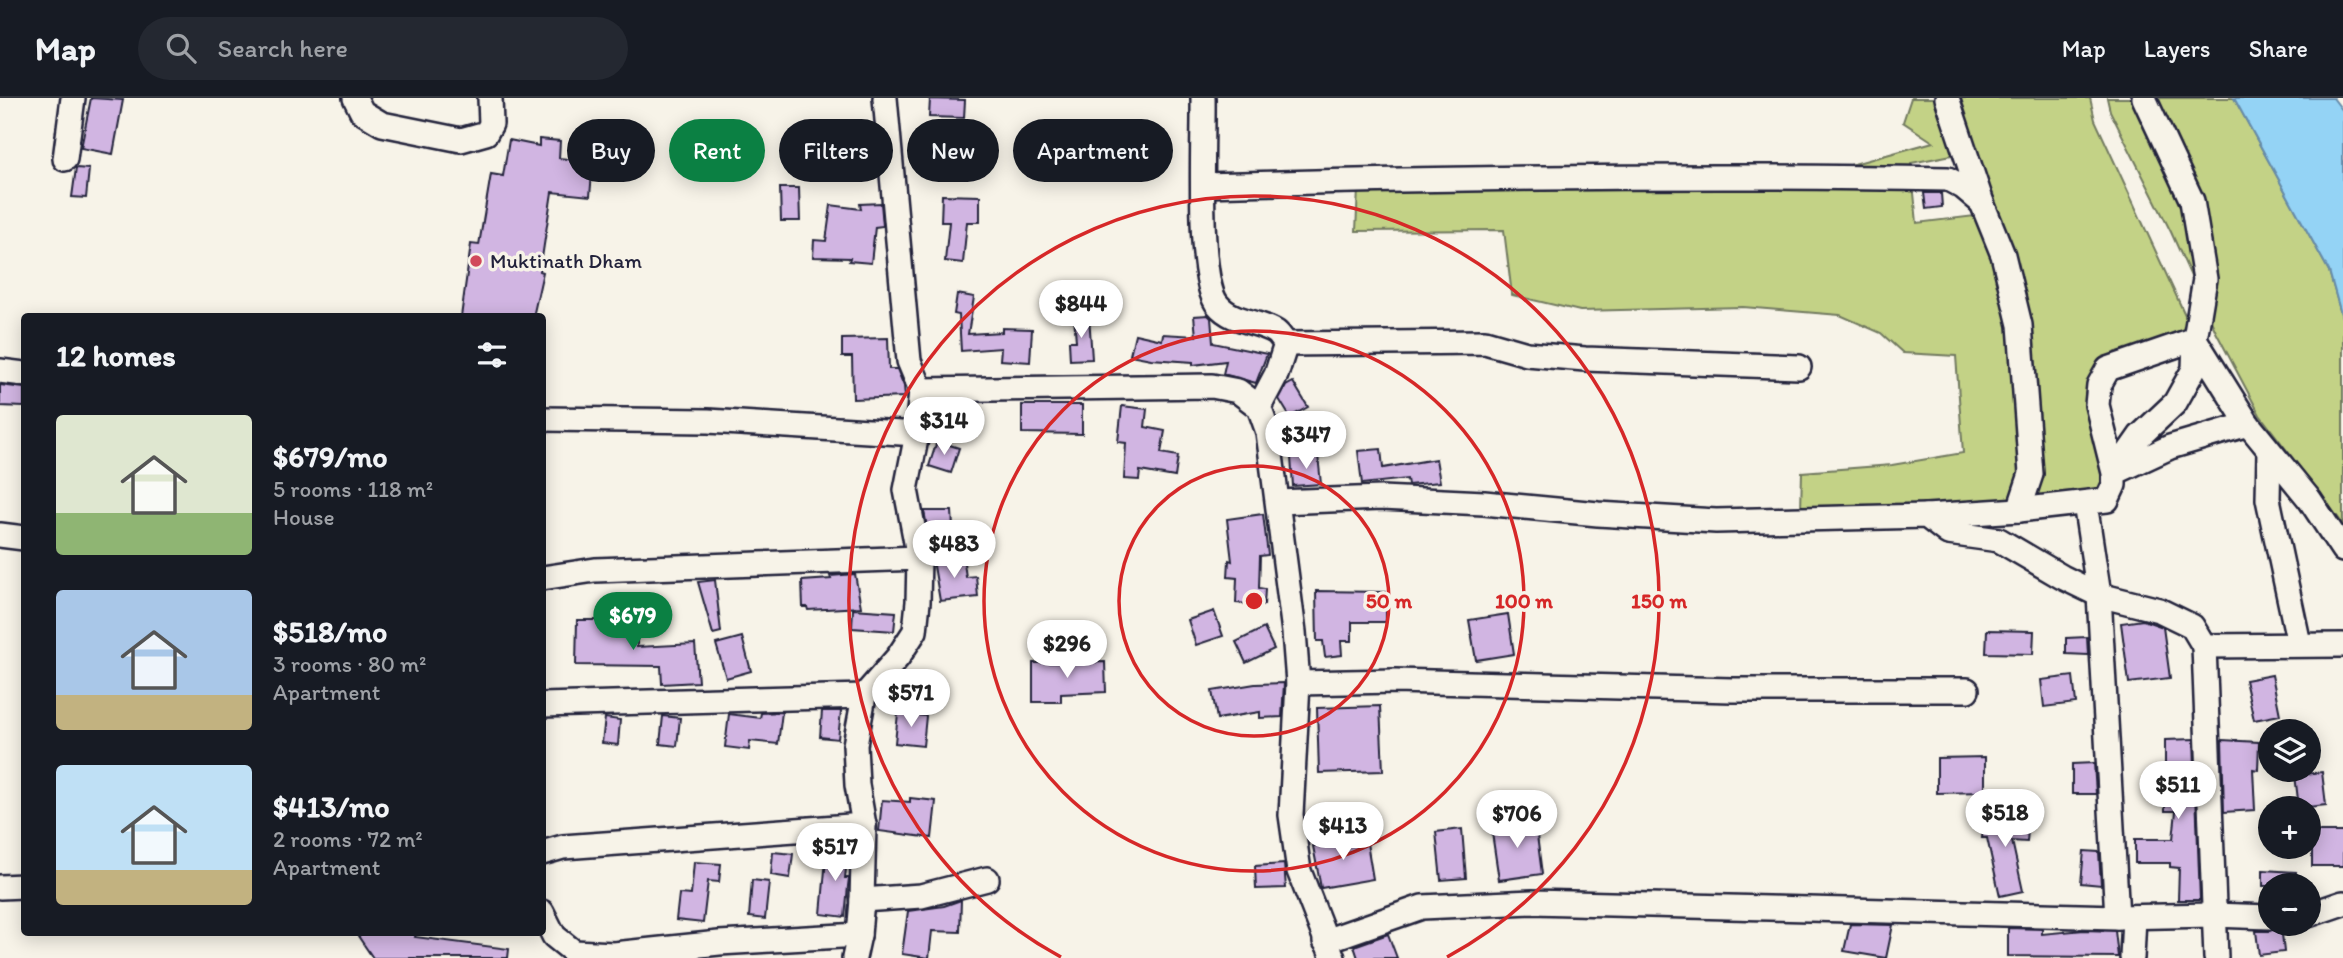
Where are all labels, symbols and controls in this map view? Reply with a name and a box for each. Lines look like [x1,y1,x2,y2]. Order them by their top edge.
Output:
search box [138,17,628,80]
text: Map [35,29,96,68]
icon: search [162,29,200,67]
text: Search here [218,32,348,64]
text: Map [2062,34,2106,63]
text: Layers [2144,34,2211,63]
text: Share [2249,34,2308,63]
chip: Buy [567,119,655,182]
chip: Rent [669,119,765,182]
chip: Filters [779,119,893,182]
chip: New [907,119,999,182]
chip: Apartment [1013,119,1173,182]
place label: Muktinath Dham [490,248,642,273]
marker: Muktinath Dham [468,253,484,269]
pin: $844 [1040,280,1122,340]
text: $844 [1055,289,1107,317]
icon: filters [473,336,511,374]
text: 12 homes [56,337,176,374]
pin: $314 [903,398,985,457]
text: $314 [920,406,968,434]
pin: $347 [1265,412,1347,471]
text: $347 [1281,420,1331,448]
text: $679/mo [273,438,388,475]
icon: home [112,443,196,527]
text: 5 rooms · 118 m² [273,475,433,503]
text: House [273,503,335,531]
pin: $483 [913,520,995,580]
text: $483 [929,529,979,557]
text: 50 m [1366,588,1413,613]
text: 100 m [1495,588,1553,613]
text: 150 m [1631,588,1687,613]
centre of rings [1242,589,1266,613]
pin: $679 [592,592,674,652]
text: $679 [609,601,657,629]
text: $518/mo [273,613,387,650]
icon: home [112,618,196,702]
pin: $296 [1026,620,1108,680]
text: $296 [1043,629,1091,657]
text: 3 rooms · 80 m² [273,650,427,678]
pin: $571 [870,670,952,729]
text: Apartment [273,678,380,706]
text: $571 [888,678,934,706]
map controls [2258,719,2321,936]
button: layers [2258,719,2321,782]
pin: $511 [2137,762,2219,821]
text: $511 [2155,770,2201,798]
text: $413/mo [273,788,390,825]
pin: $706 [1476,790,1558,850]
pin: $518 [1964,790,2046,849]
icon: home [112,793,196,877]
button: + [2258,796,2321,859]
text: $518 [1981,798,2029,826]
text: $706 [1492,799,1542,827]
pin: $413 [1302,802,1384,862]
text: $413 [1319,811,1367,839]
pin: $517 [794,824,876,883]
text: 2 rooms · 72 m² [273,825,423,853]
text: $517 [812,832,858,860]
text: Apartment [273,853,380,881]
button: − [2258,873,2321,936]

